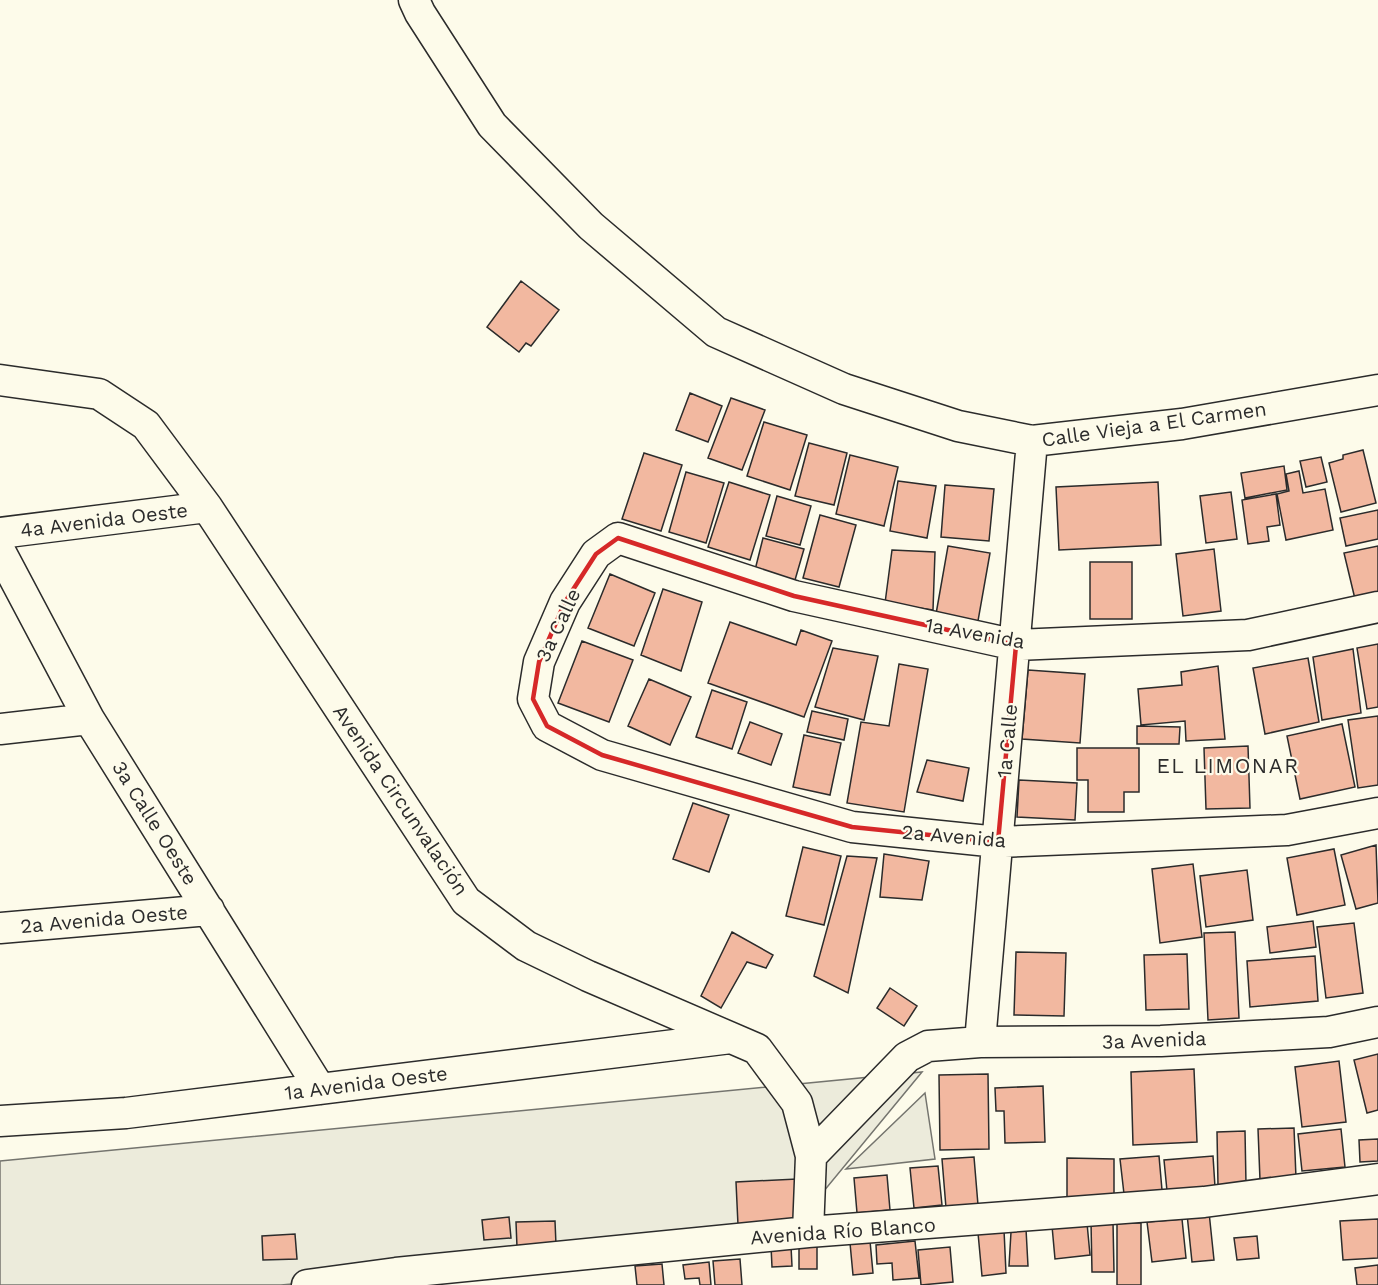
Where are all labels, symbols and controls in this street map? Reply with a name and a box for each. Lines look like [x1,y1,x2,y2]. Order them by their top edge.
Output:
street label: Calle Vieja a El Carmen [1040,396,1268,452]
street label: 4a Avenida Oeste [19,498,189,542]
street label: 3a Calle [531,585,585,665]
street label: 1a Avenida [923,612,1027,654]
street label: Avenida Circunvalación [328,700,474,900]
street label: 1a Calle [992,703,1022,779]
district label: EL LIMONAR [1156,753,1300,778]
street label: 3a Calle Oeste [107,756,203,890]
street label: 2a Avenida [901,819,1007,853]
street label: 2a Avenida Oeste [19,900,189,938]
street label: 3a Avenida [1101,1026,1207,1054]
street label: 1a Avenida Oeste [283,1061,449,1105]
street label: Avenida Río Blanco [749,1213,937,1249]

